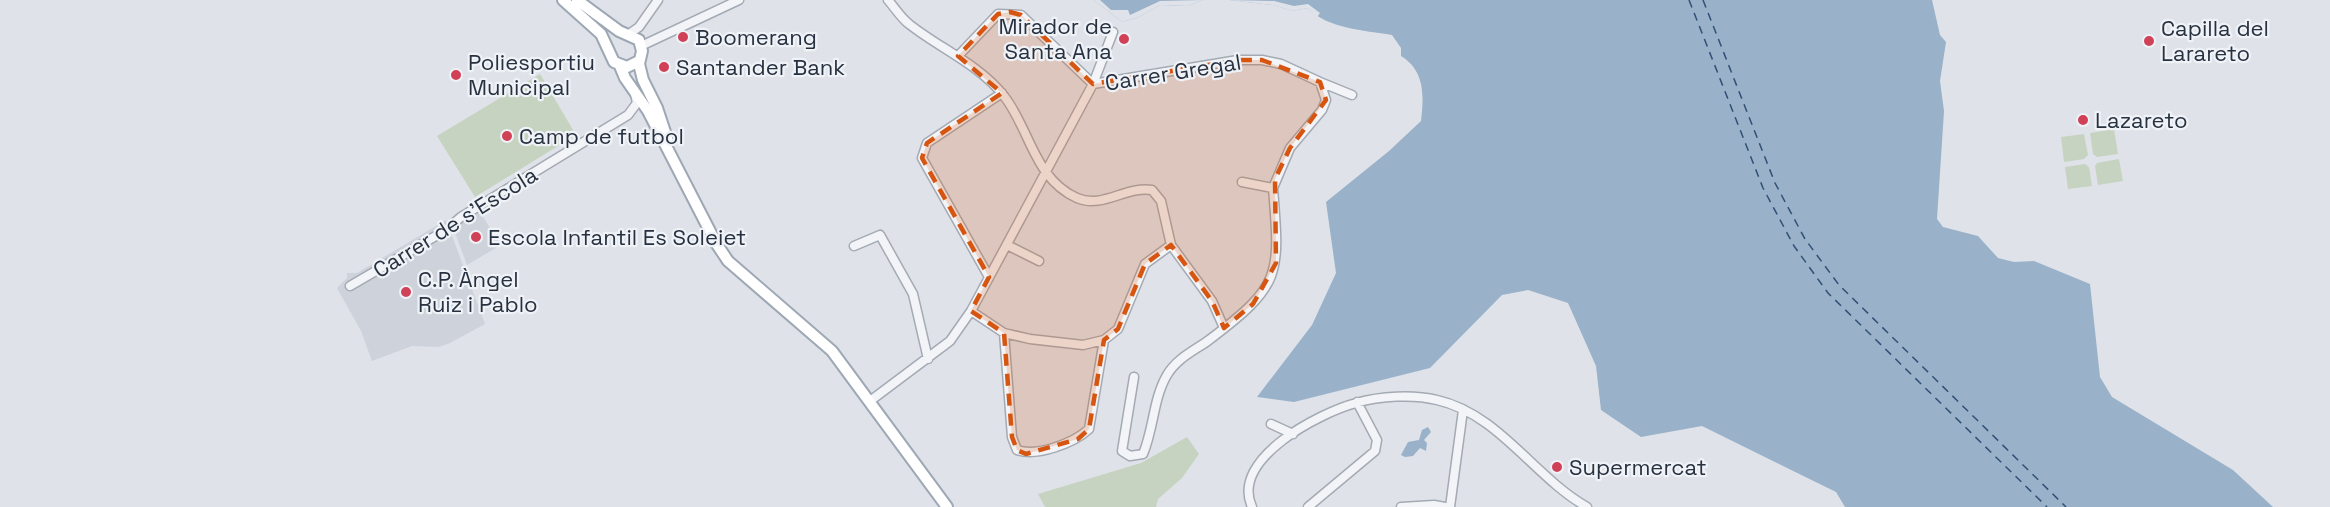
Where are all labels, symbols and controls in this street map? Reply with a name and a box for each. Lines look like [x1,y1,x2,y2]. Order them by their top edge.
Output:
place label: Mirador de Santa Ana [998,12,1112,65]
place label: Capilla del Larareto [2161,14,2269,67]
place label: Boomerang [695,23,817,51]
marker: Boomerang [676,30,690,44]
marker: Mirador de Santa Ana [1117,32,1131,46]
marker: Capilla del Larareto [2142,34,2156,48]
street label: Carrer Gregal [1103,47,1243,97]
place label: Poliesportiu Municipal [468,48,595,101]
place label: Santander Bank [676,53,845,81]
marker: Santander Bank [657,60,671,74]
marker: Poliesportiu Municipal [449,68,463,82]
place label: Lazareto [2095,106,2188,134]
marker: Lazareto [2076,113,2090,127]
place label: Camp de futbol [519,122,684,150]
marker: Camp de futbol [500,129,514,143]
street label: Carrer de s'Escola [368,160,543,284]
place label: Escola Infantil Es Soleiet [488,223,746,251]
marker: Escola Infantil Es Soleiet [469,230,483,244]
place label: C.P. Àngel Ruiz i Pablo [418,265,538,318]
marker: C.P. Àngel Ruiz i Pablo [399,285,413,299]
place label: Supermercat [1569,453,1707,481]
marker: Supermercat [1550,460,1564,474]

